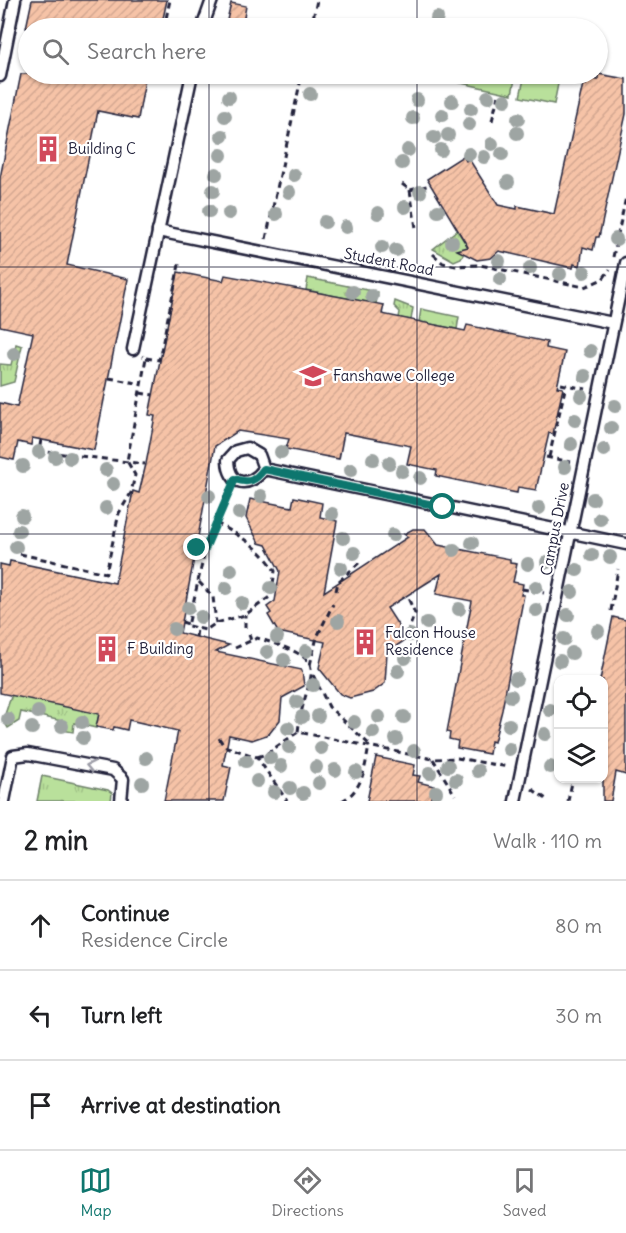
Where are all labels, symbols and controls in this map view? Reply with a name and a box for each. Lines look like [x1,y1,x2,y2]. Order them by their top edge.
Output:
search box [18,18,608,84]
icon: search [39,35,72,68]
text: Search here [87,37,206,65]
building icon: Building C [33,134,63,164]
place label: Building C [68,139,136,158]
street label: Student Road [343,243,436,280]
school or university icon: Fanshawe College [298,361,328,391]
place label: Fanshawe College [333,366,455,385]
street label: Campus Drive [536,481,573,577]
route start [429,493,455,519]
route end [183,534,209,560]
place label: Falcon House Residence [385,623,476,659]
building icon: Falcon House Residence [350,627,380,657]
building icon: F Building [92,634,122,664]
place label: F Building [127,639,194,658]
map controls [554,675,608,783]
button: locate [554,675,608,729]
button: layers [554,729,608,783]
one-way arrow [85,760,95,773]
text: 2 min [24,824,88,857]
text: Walk · 110 m [493,828,602,853]
text: Continue [81,899,170,927]
icon: ahead [24,909,57,942]
text: 80 m [555,913,602,938]
text: Residence Circle [81,927,228,952]
icon: left [24,999,57,1032]
text: Turn left [81,1001,162,1029]
text: 30 m [555,1003,602,1028]
icon: arrive [24,1089,57,1122]
text: Arrive at destination [81,1091,281,1119]
tab: Map [79,1164,112,1220]
tab: Directions [271,1164,344,1220]
tab: Saved [503,1164,547,1220]

